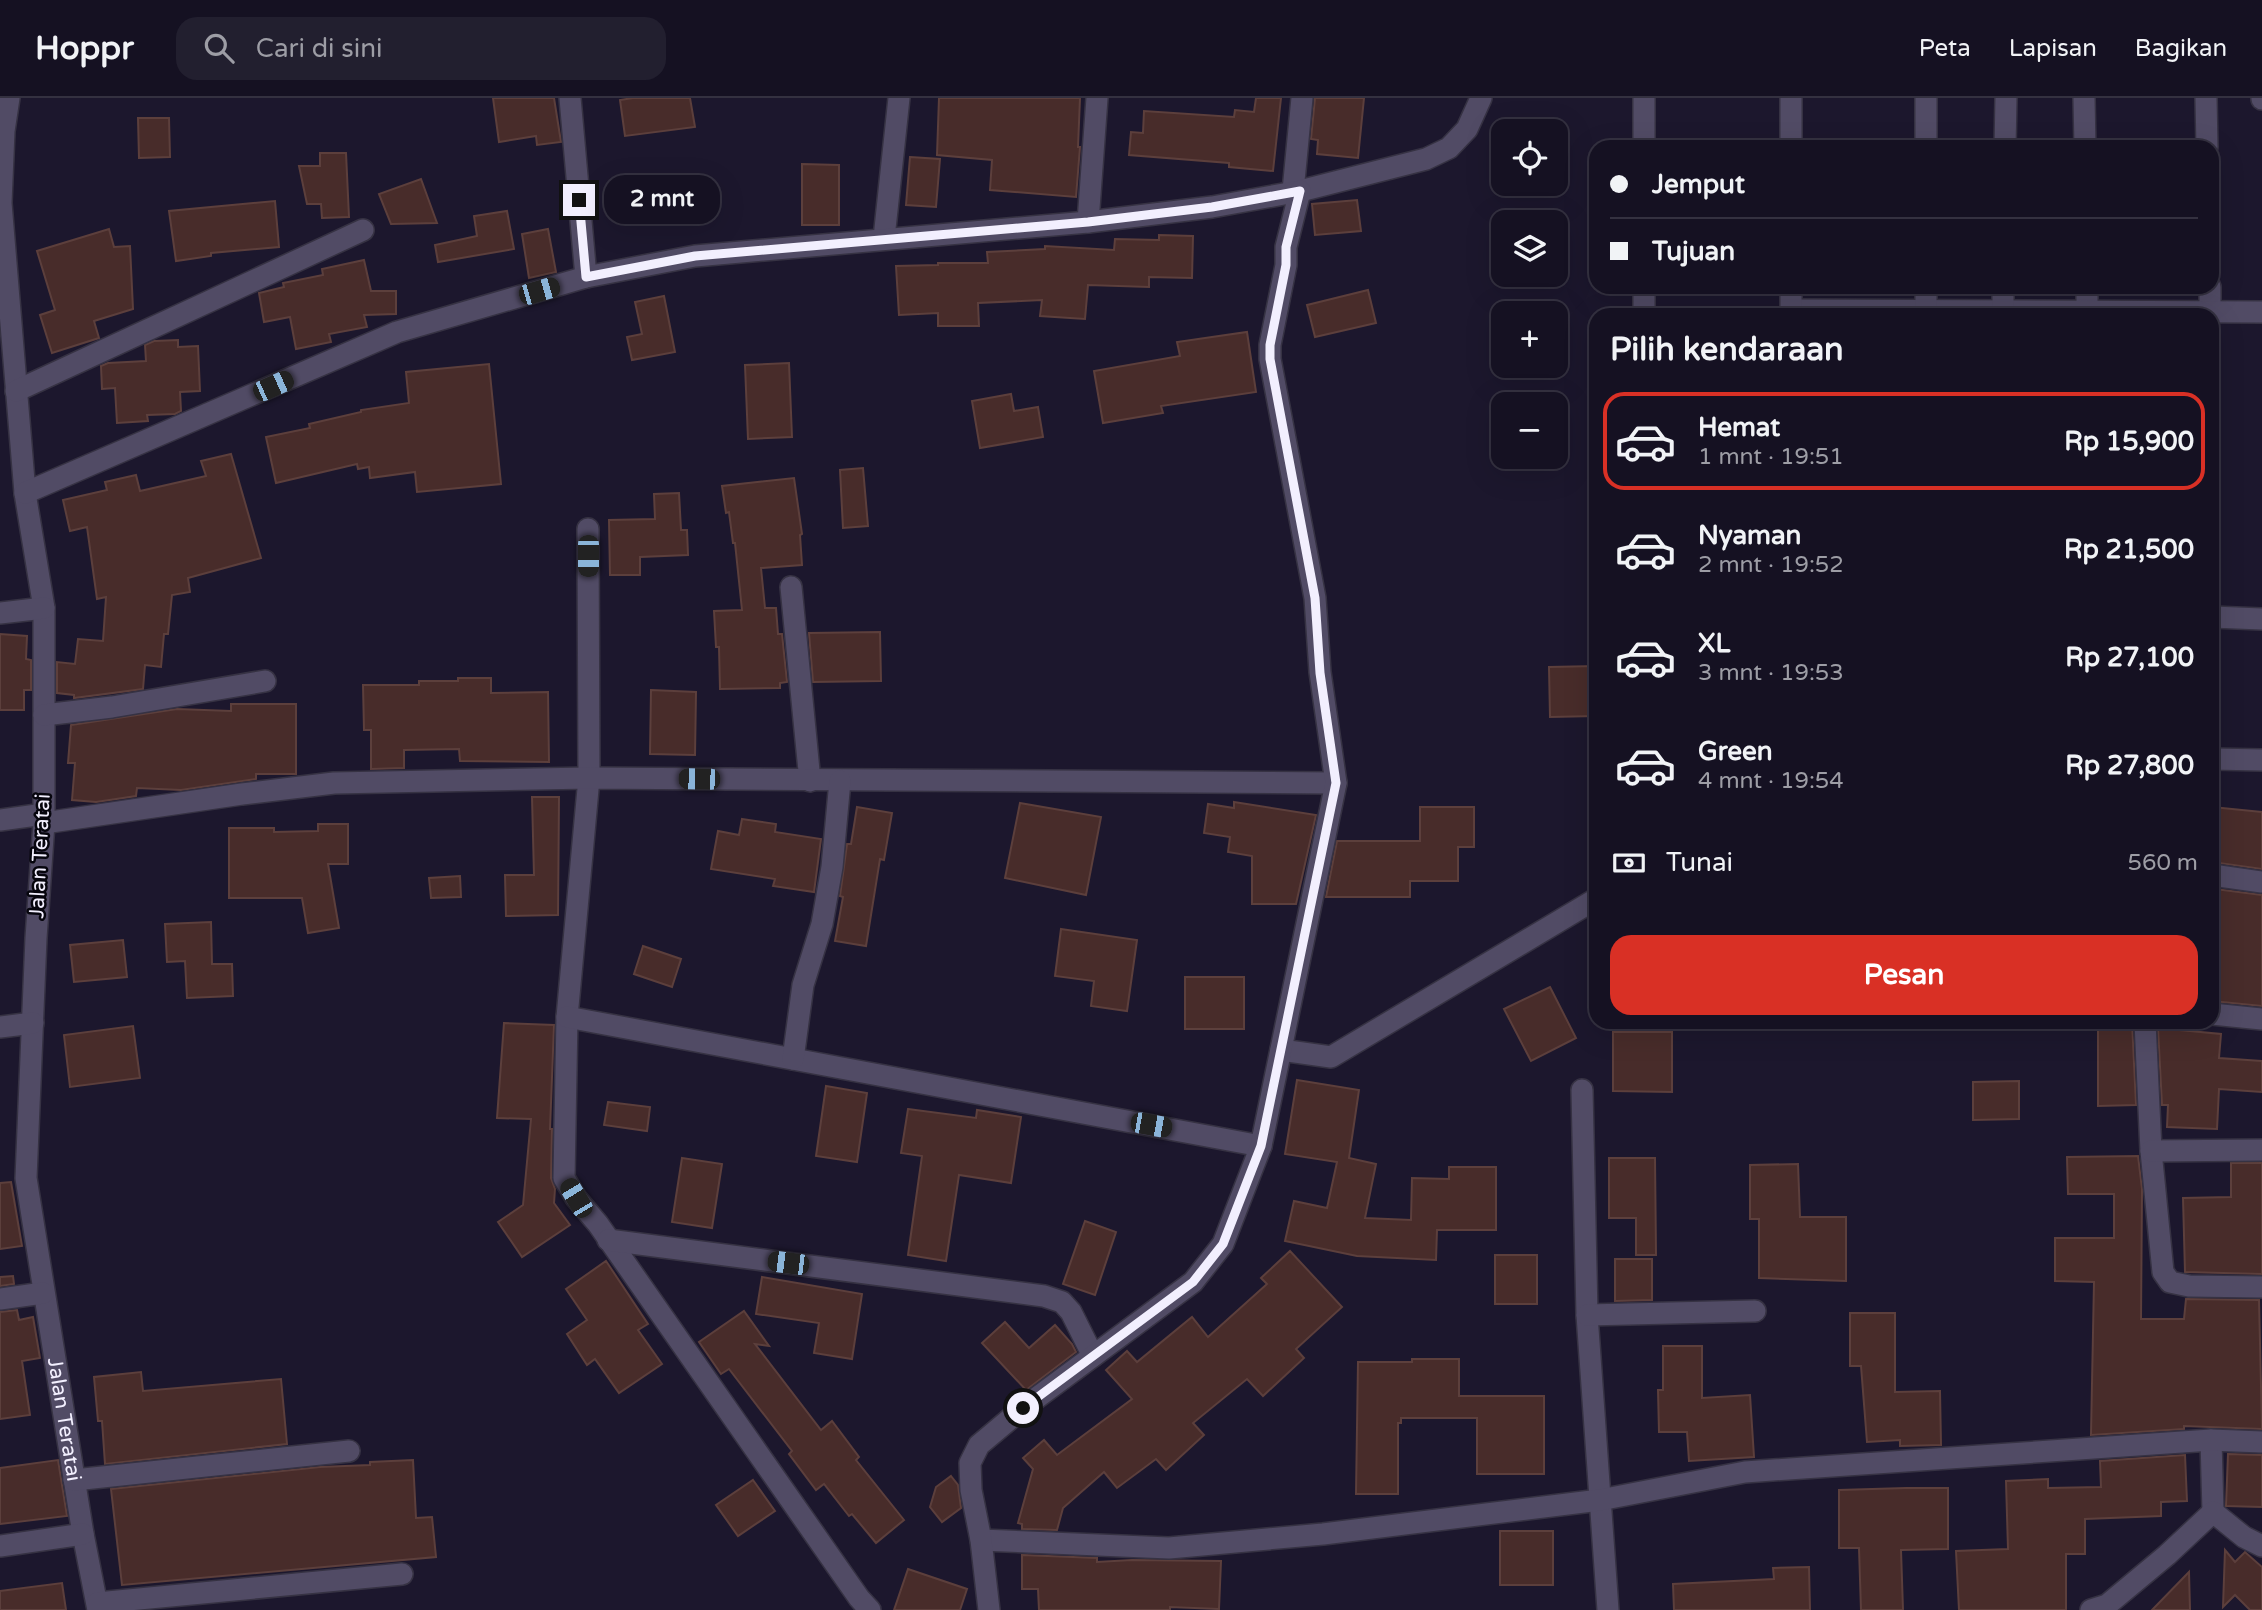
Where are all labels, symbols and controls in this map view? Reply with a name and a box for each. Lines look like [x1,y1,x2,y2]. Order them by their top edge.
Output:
search box [176,17,666,80]
text: Hoppr [35,29,134,68]
icon: search [200,29,238,67]
text: Cari di sini [256,33,383,64]
text: Peta [1919,34,1971,63]
text: Lapisan [2009,34,2097,63]
text: Bagikan [2135,34,2227,63]
map controls [1491,119,1568,469]
button: locate [1491,119,1568,196]
text: Jemput [1652,169,1745,200]
callout: 2 mnt [604,176,719,224]
route end [563,184,595,216]
text: 2 mnt [630,185,694,213]
button: layers [1491,210,1568,287]
text: Tujuan [1652,236,1735,267]
car [516,275,563,307]
button: + [1491,301,1568,378]
text: Pilih kendaraan [1610,331,1844,369]
car [250,368,297,404]
button: − [1491,392,1568,469]
icon: car [1614,410,1677,473]
text: Hemat [1698,412,1780,443]
text: Rp 15,900 [2064,426,2194,457]
text: 1 mnt · 19:51 [1698,443,1844,471]
icon: car [1614,518,1677,581]
text: Nyaman [1698,520,1801,551]
text: Rp 21,500 [2064,534,2194,565]
car [578,535,599,577]
text: 2 mnt · 19:52 [1698,551,1844,579]
icon: car [1614,626,1677,689]
text: XL [1698,628,1730,659]
text: Rp 27,100 [2065,642,2194,673]
text: 3 mnt · 19:53 [1698,659,1844,687]
icon: car [1614,734,1677,797]
text: Green [1698,736,1773,767]
text: Rp 27,800 [2065,750,2194,781]
text: 4 mnt · 19:54 [1698,767,1844,795]
car [678,768,721,790]
street label: Jalan Teratai [24,793,56,919]
icon: cash [1610,844,1648,882]
text: Tunai [1666,847,1733,878]
text: 560 m [2128,849,2198,877]
button: Pesan [1610,935,2198,1015]
car [1129,1111,1174,1139]
car [557,1175,596,1221]
car [766,1250,811,1276]
street label: Jalan Teratai [42,1356,87,1483]
route start [1007,1392,1039,1424]

